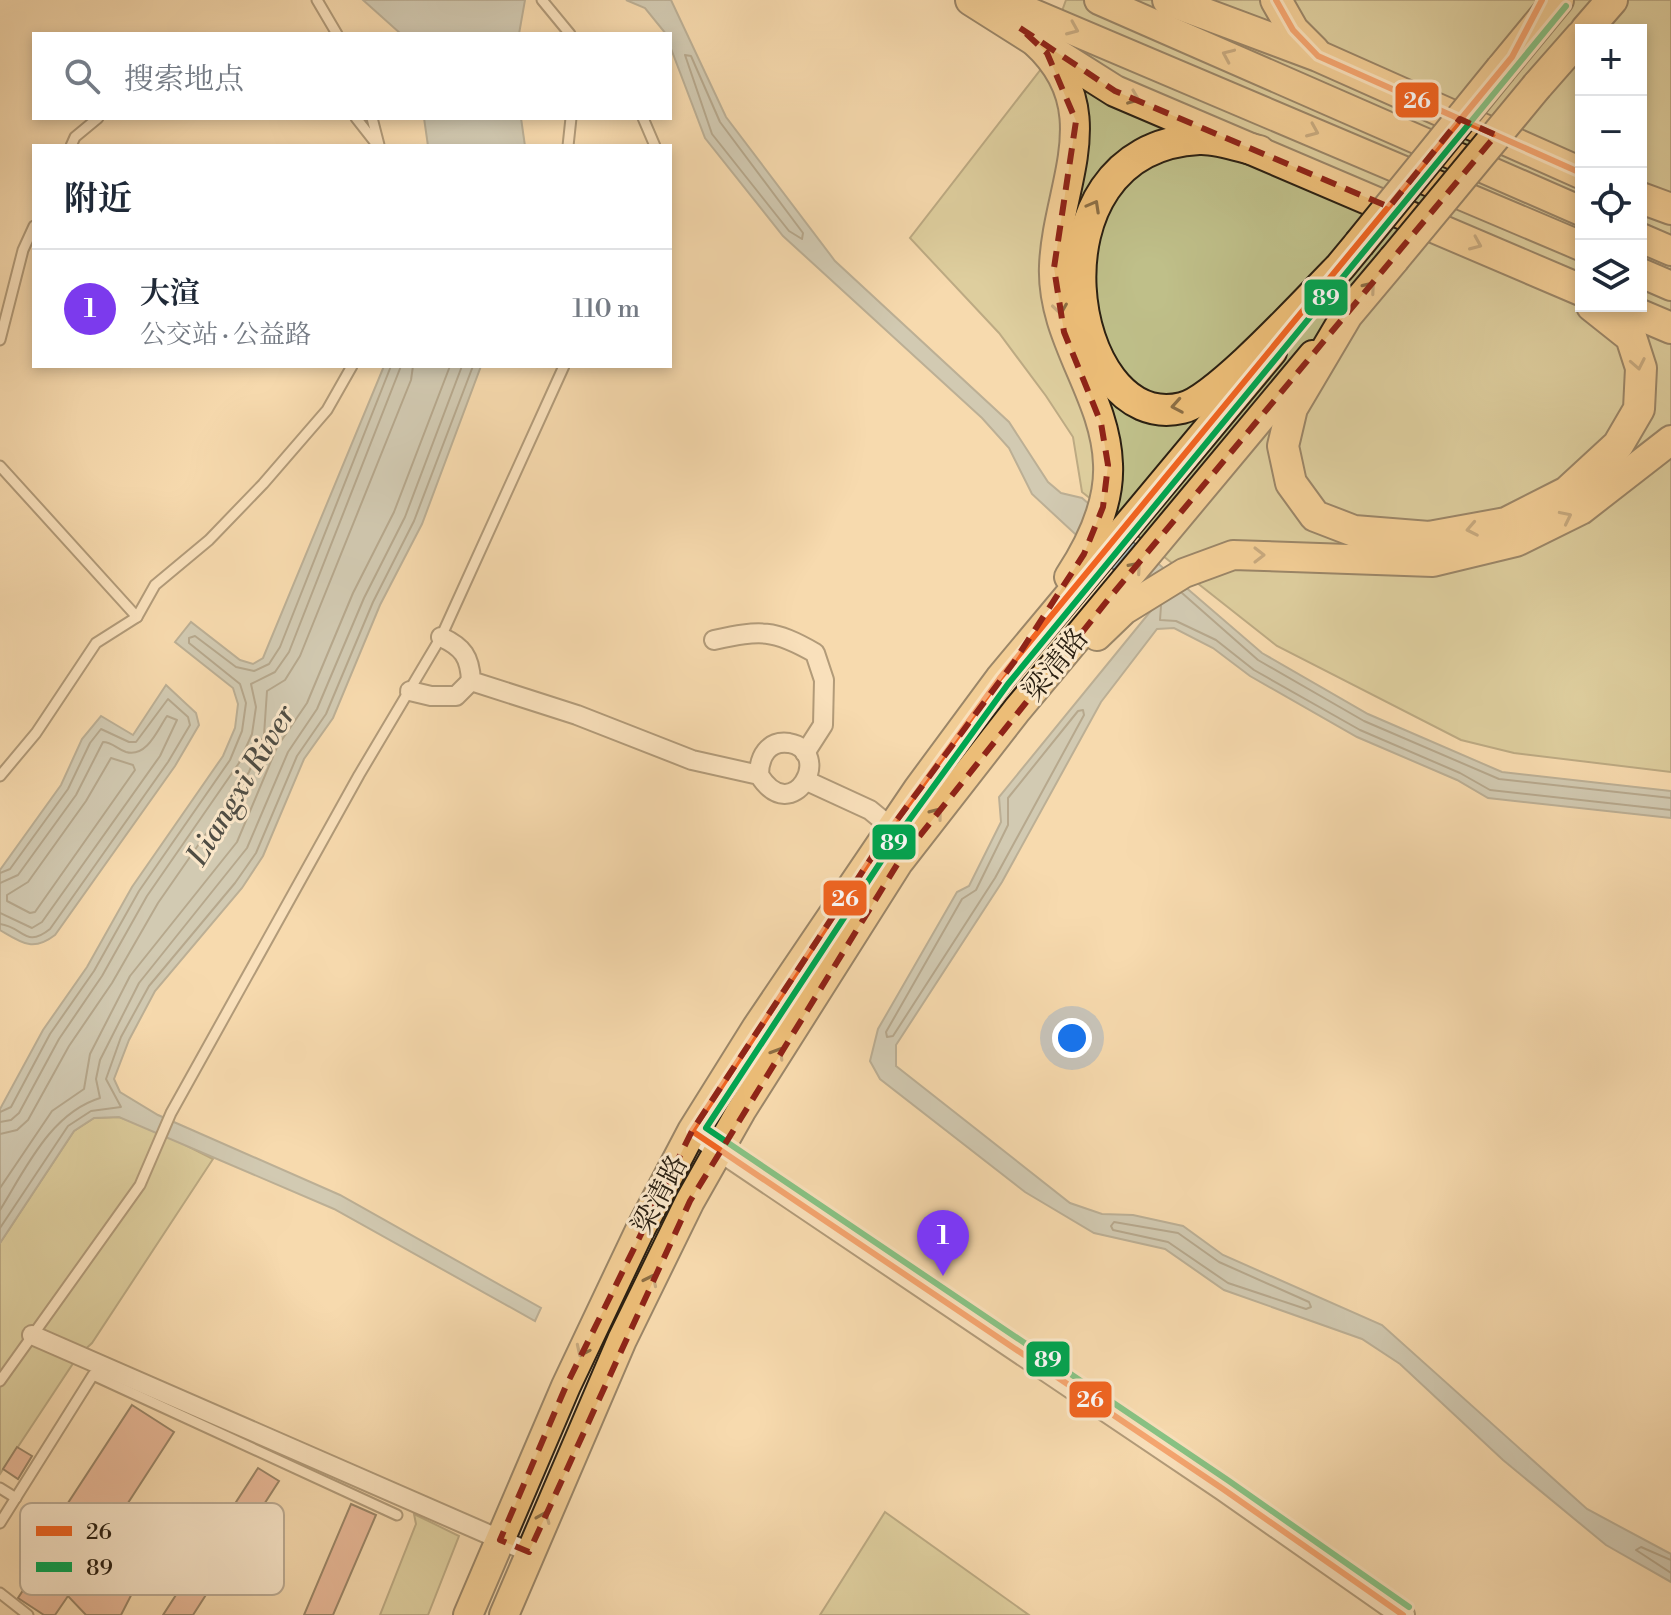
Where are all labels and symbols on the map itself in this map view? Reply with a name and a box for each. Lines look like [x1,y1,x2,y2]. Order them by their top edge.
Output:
one-way arrow [1065,20,1079,36]
one-way arrow [1222,49,1236,65]
line badge: 26 [1394,81,1440,119]
text: 26 [1403,88,1431,115]
one-way arrow [1126,89,1140,105]
one-way arrow [1305,121,1319,137]
one-way arrow [1084,200,1100,214]
one-way arrow [1468,235,1482,251]
line badge: 89 [1303,278,1349,317]
one-way arrow [1360,282,1375,296]
text: 89 [1312,285,1340,312]
one-way arrow [1051,302,1068,316]
one-way arrow [1629,356,1646,370]
one-way arrow [1171,397,1184,414]
one-way arrow [1558,511,1573,527]
one-way arrow [1465,520,1479,537]
one-way arrow [1253,546,1266,563]
one-way arrow [1126,562,1140,577]
street label: 梁清路 [1016,621,1096,709]
water label: Liangxi River [179,697,305,873]
one-way arrow [927,807,941,822]
line badge: 89 [871,823,917,861]
text: 89 [880,830,908,857]
line badge: 26 [822,879,868,917]
text: 26 [831,886,859,913]
your location [1052,1018,1092,1058]
one-way arrow [768,1047,783,1062]
street label: 梁清路 [625,1149,695,1240]
pin: 1 [917,1210,969,1276]
one-way arrow [641,1274,657,1288]
line badge: 89 [1025,1340,1071,1378]
one-way arrow [576,1343,592,1358]
text: 89 [1034,1347,1062,1374]
line badge: 26 [1068,1380,1113,1419]
text: 26 [1076,1387,1104,1414]
legend [20,1503,284,1595]
one-way arrow [534,1511,550,1525]
text: 26 [86,1519,112,1546]
text: 89 [86,1555,113,1582]

